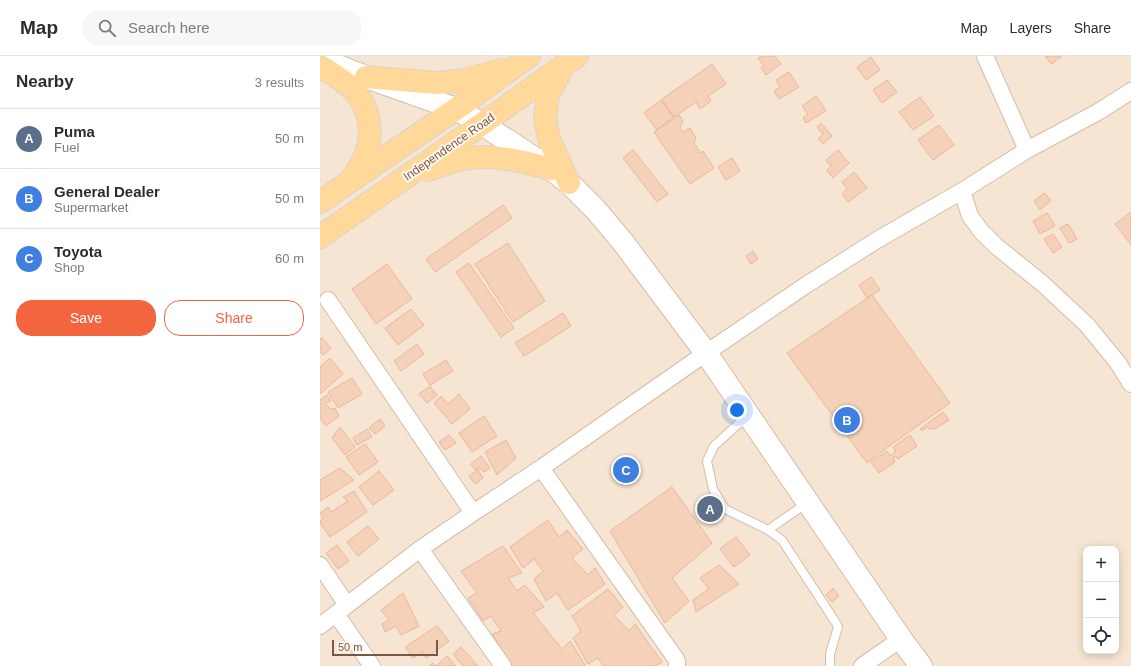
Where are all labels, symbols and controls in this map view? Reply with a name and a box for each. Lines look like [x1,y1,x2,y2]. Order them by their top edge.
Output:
search box [82,10,362,46]
text: Map [20,17,58,38]
icon: search [96,17,118,39]
text: Search here [128,19,210,36]
text: Map [960,20,988,36]
text: Layers [1010,20,1052,36]
text: Share [1074,20,1111,36]
text: Nearby [16,72,74,91]
text: 3 results [255,75,304,90]
street label: Independence Road [401,110,497,184]
text: Puma [54,123,95,140]
text: A [24,131,34,146]
text: 50 m [275,131,304,146]
text: Fuel [54,140,79,155]
text: General Dealer [54,183,160,200]
text: B [24,191,34,206]
text: 50 m [275,191,304,206]
text: Supermarket [54,200,128,215]
text: Toyota [54,243,102,260]
text: C [24,251,34,266]
text: 60 m [275,251,304,266]
text: Shop [54,260,84,275]
button: Save [16,300,156,336]
button: Share [164,300,304,336]
your location [727,400,747,420]
pin: B [834,405,860,435]
pin: C [613,455,639,485]
pin: A [697,494,723,524]
map controls [1083,546,1119,654]
button: + [1083,546,1119,582]
button: − [1083,582,1119,618]
button: locate [1083,618,1119,654]
scale bar [332,638,438,657]
text: 50 m [338,641,362,653]

